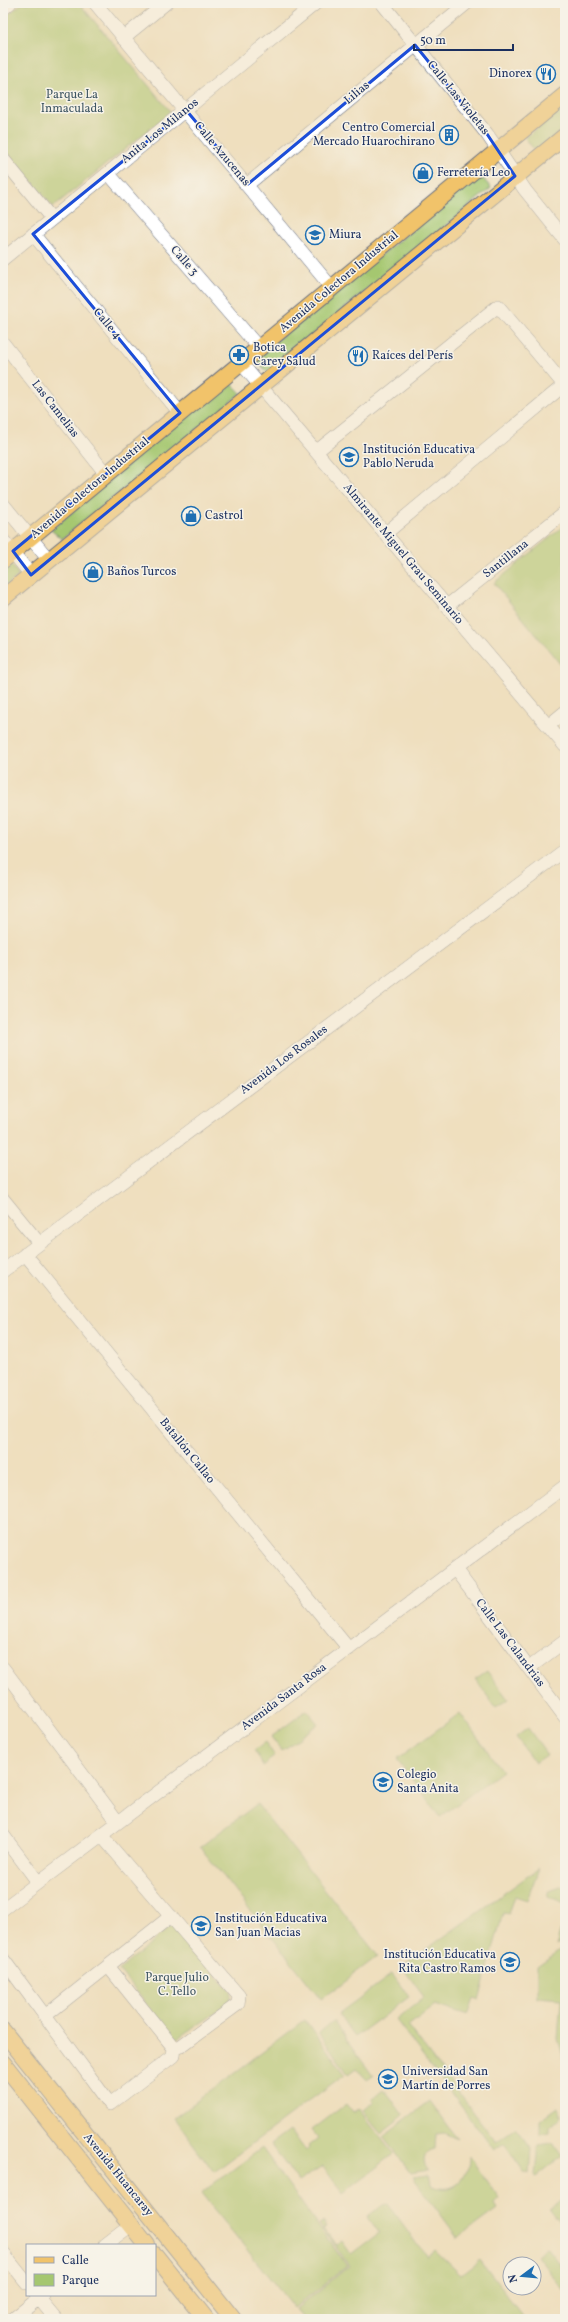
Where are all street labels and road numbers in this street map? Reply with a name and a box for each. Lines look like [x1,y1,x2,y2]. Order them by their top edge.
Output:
street label: Calle Las Violetas [423,58,493,138]
street label: Lilias [341,78,373,108]
street label: Anita Los Milanos [118,95,202,167]
street label: Calle Azucenas [190,118,254,190]
street label: Avenida Colectora Industrial [276,227,402,337]
street label: Calle 3 [166,242,202,280]
street label: Calle 4 [89,305,125,343]
street label: Las Camelias [28,377,82,441]
street label: Avenida Colectora Industrial [27,433,153,543]
street label: Almirante Miguel Grau Seminario [339,480,467,628]
street label: Santillana [480,536,532,582]
street label: Avenida Los Rosales [237,1022,331,1098]
street label: Batallón Callao [156,1415,218,1487]
street label: Calle Las Calandrias [472,1596,548,1690]
street label: Avenida Santa Rosa [238,1659,330,1734]
street label: Avenida Huancaray [79,2130,157,2220]

